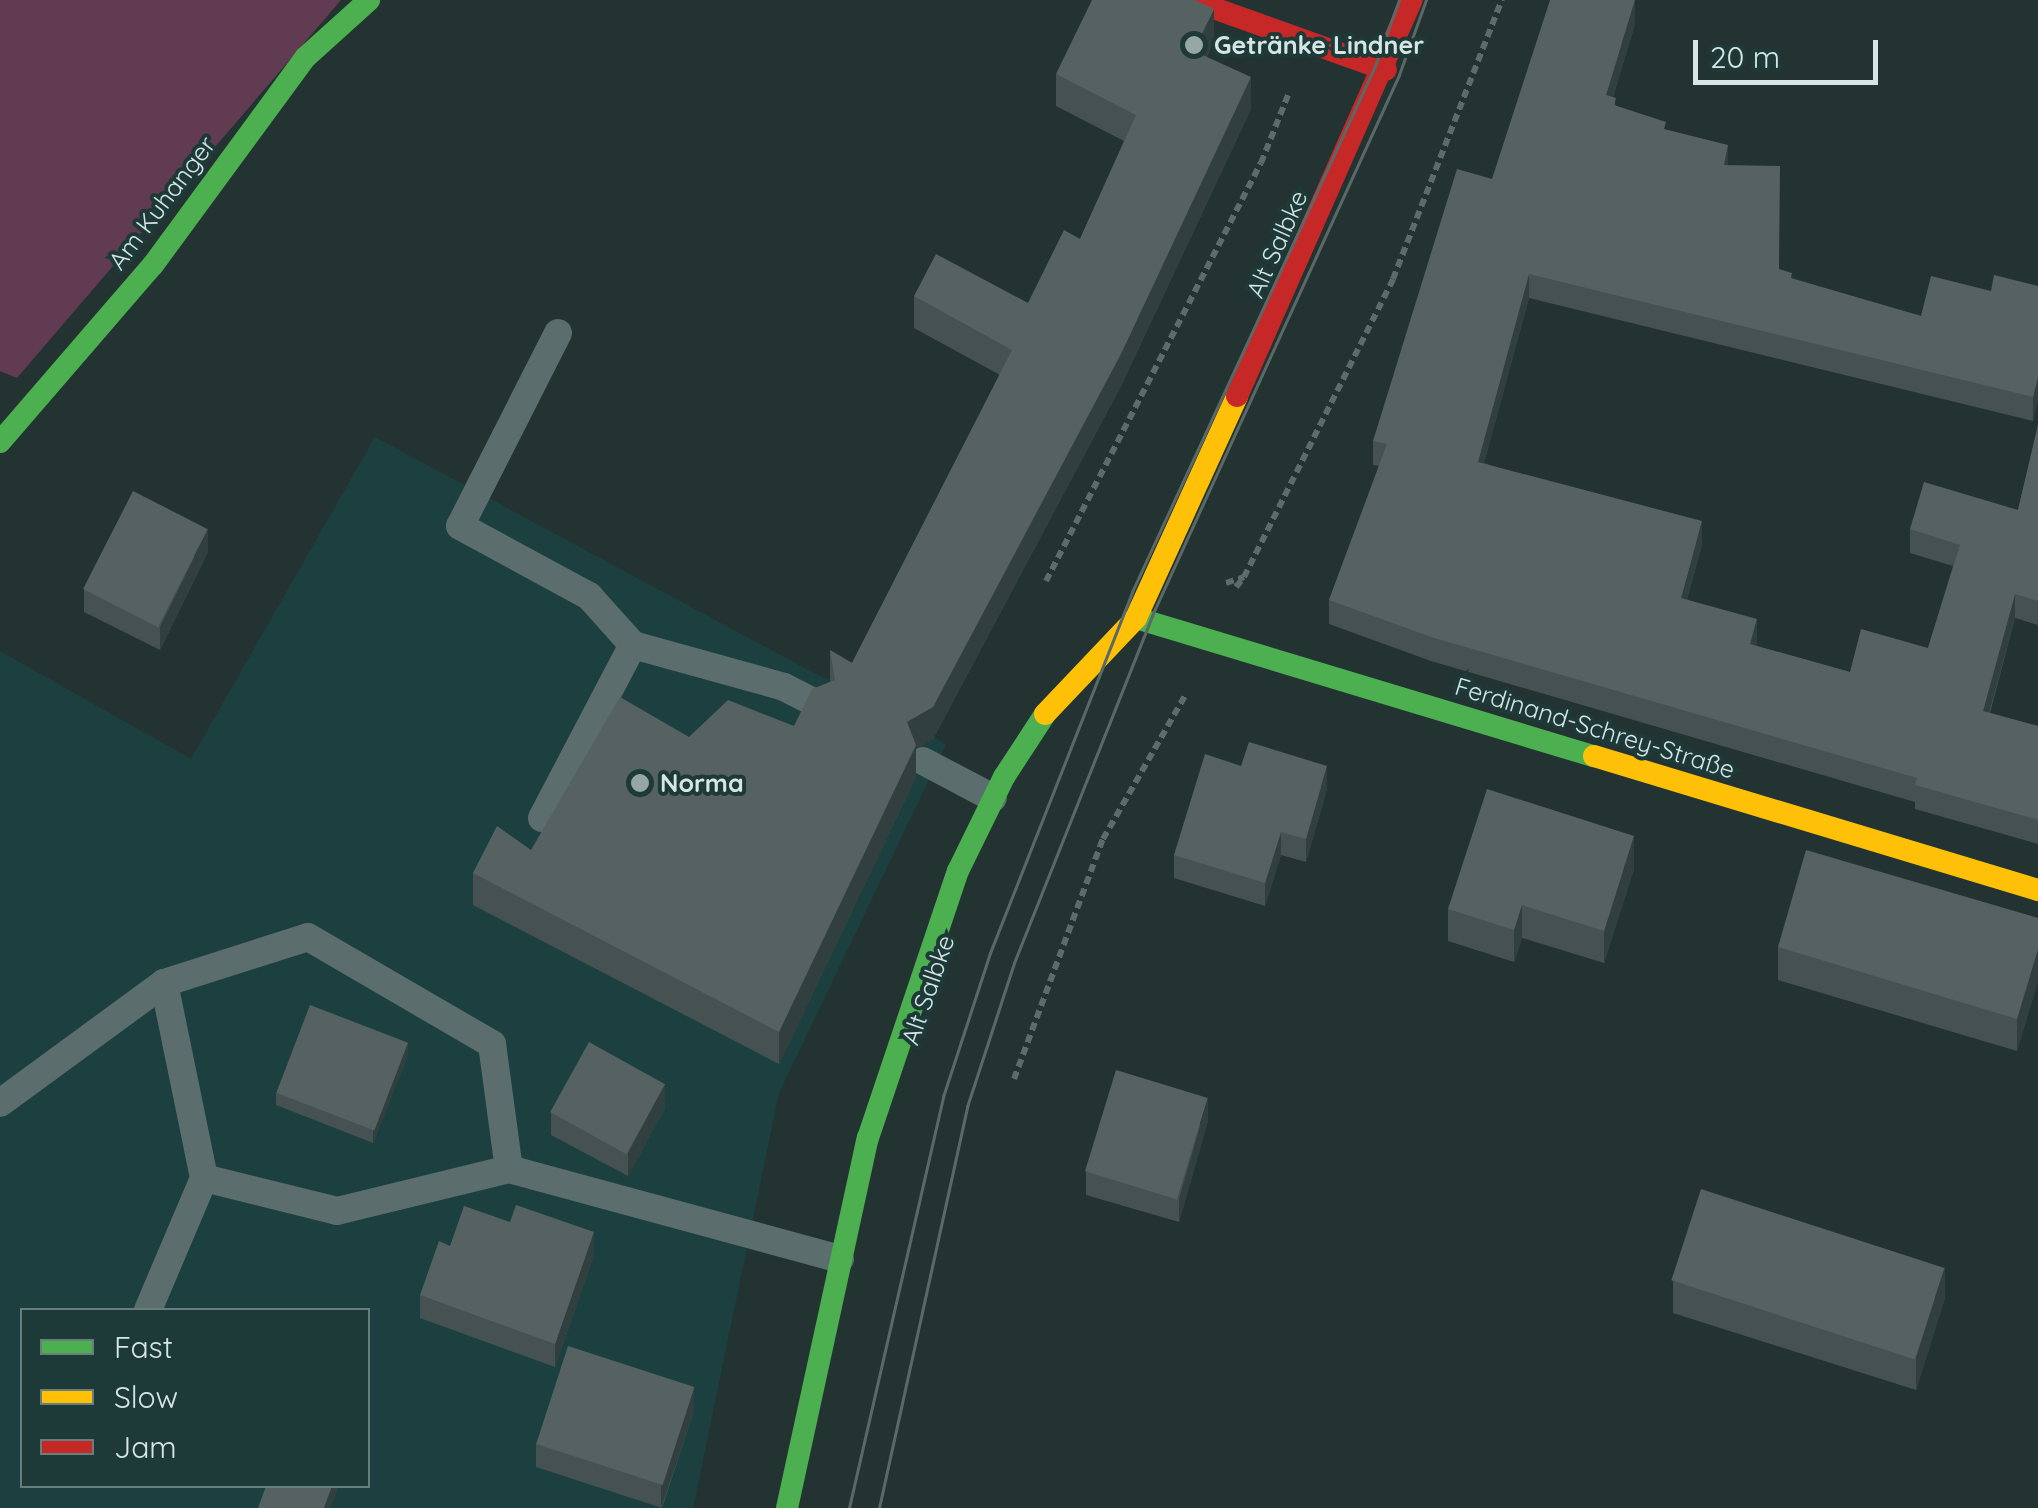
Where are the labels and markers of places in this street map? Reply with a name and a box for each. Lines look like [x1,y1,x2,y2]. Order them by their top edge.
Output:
place label: Getränke Lindner [1214,30,1424,60]
marker: Getränke Lindner [1183,34,1205,56]
place label: Norma [660,768,744,798]
marker: Norma [629,772,651,794]

